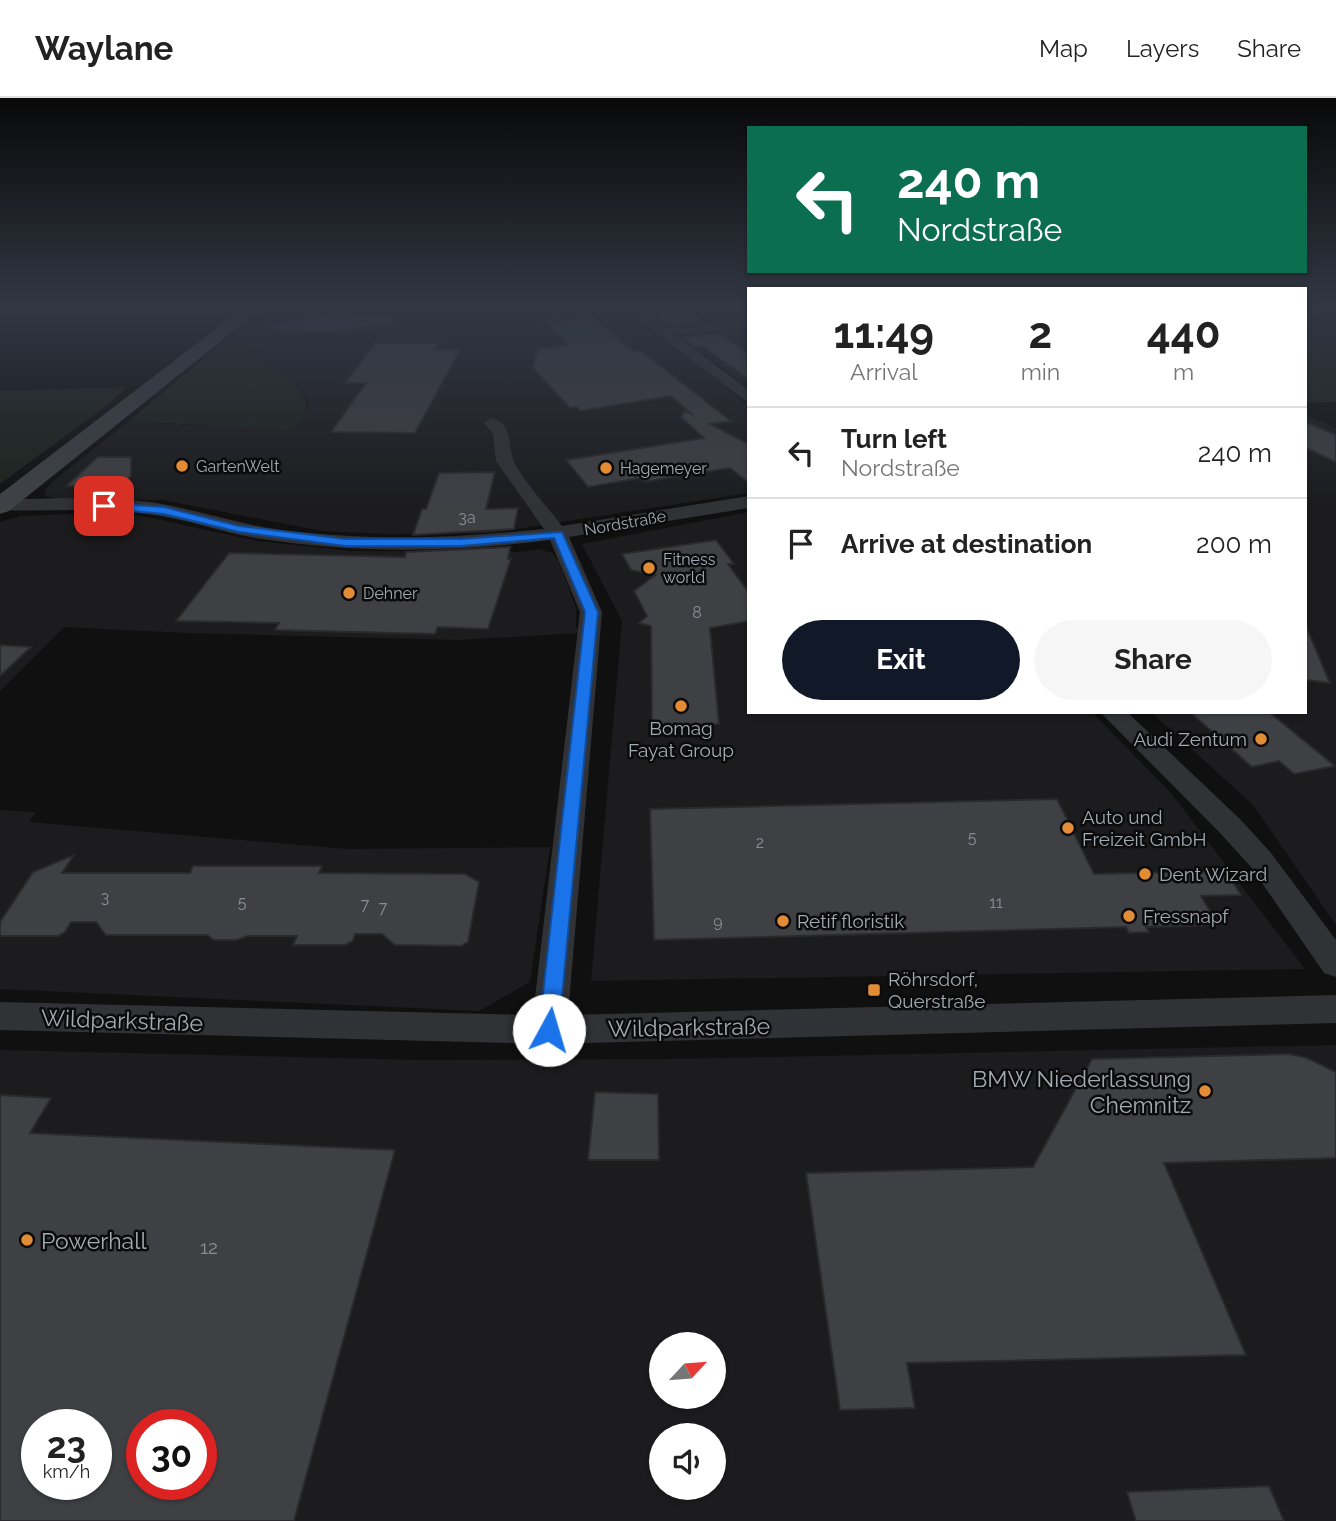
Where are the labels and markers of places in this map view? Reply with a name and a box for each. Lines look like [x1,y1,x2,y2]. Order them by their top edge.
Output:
place label: GartenWelt [196,457,280,476]
marker: GartenWelt [174,458,190,474]
place label: Hagemeyer [620,459,707,478]
marker: Hagemeyer [598,460,614,476]
pin [74,476,134,536]
place label: Fitness world [663,550,716,587]
marker: Fitness world [641,560,657,576]
place label: Dehner [363,584,418,603]
marker: Dehner [341,585,357,601]
marker: Bomag Fayat Group [673,698,689,714]
place label: Bomag Fayat Group [628,717,734,761]
place label: Audi Zentum [1133,728,1247,750]
marker: Audi Zentum [1253,731,1269,747]
place label: Auto und Freizeit GmbH [1082,806,1206,850]
marker: Auto und Freizeit GmbH [1060,820,1076,836]
place label: Dent Wizard [1159,863,1267,885]
marker: Dent Wizard [1137,866,1153,882]
place label: Fressnapf [1143,905,1229,927]
marker: Fressnapf [1121,908,1137,924]
place label: Retif floristik [797,910,904,932]
marker: Retif floristik [775,913,791,929]
place label: Röhrsdorf, Querstraße [888,968,986,1012]
marker: Röhrsdorf, Querstraße [866,982,882,998]
place label: BMW Niederlassung Chemnitz [972,1065,1191,1118]
marker: BMW Niederlassung Chemnitz [1197,1083,1213,1099]
place label: Powerhall [41,1227,147,1254]
marker: Powerhall [19,1232,35,1248]

